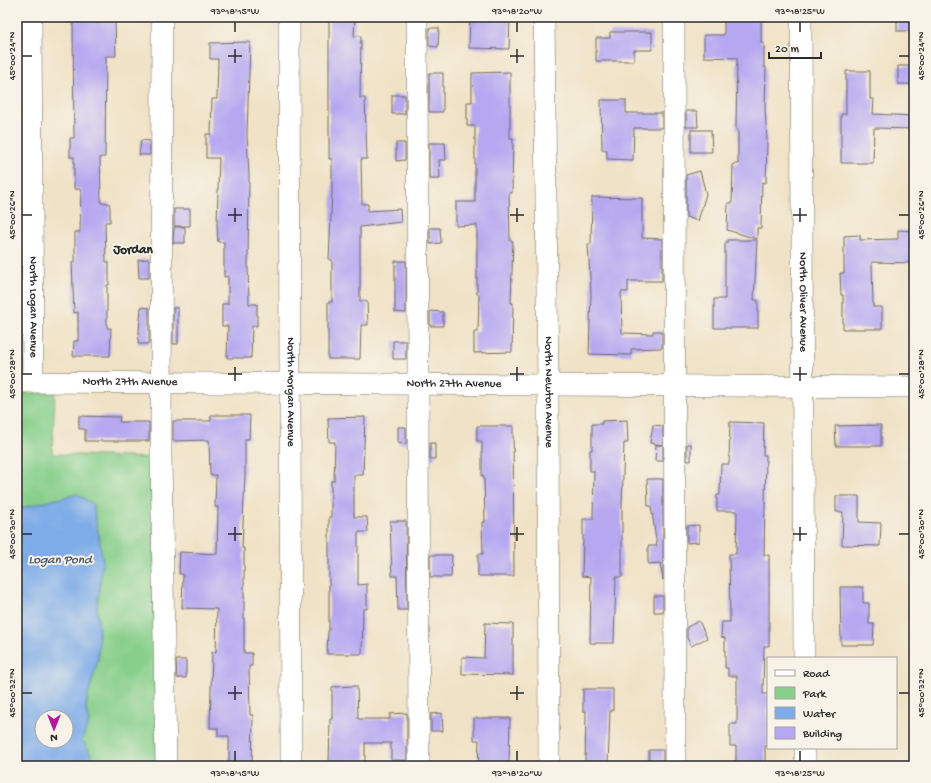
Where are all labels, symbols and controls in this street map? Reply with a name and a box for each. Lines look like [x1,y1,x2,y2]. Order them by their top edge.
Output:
text: 93°18'15"W [210,6,260,18]
text: 93°18'20"W [491,6,542,18]
text: 93°18'25"W [774,6,825,18]
text: 45°00'24"N [7,31,19,80]
text: 45°00'24"N [916,31,928,80]
scale bar [769,34,821,60]
text: 20 m [775,43,800,57]
text: 45°00'26"N [7,190,19,240]
text: 45°00'26"N [916,190,928,240]
district label: Jordan [112,243,153,258]
street label: North Oliver Avenue [795,252,810,353]
street label: North Logan Avenue [25,256,40,359]
street label: North Newton Avenue [540,336,555,449]
street label: North Morgan Avenue [283,337,297,448]
text: 45°00'28"N [7,349,19,399]
text: 45°00'28"N [916,349,928,399]
street label: North 27th Avenue [82,375,178,390]
street label: North 27th Avenue [406,377,502,392]
text: 45°00'30"N [7,509,19,559]
text: 45°00'30"N [916,509,928,559]
water label: Logan Pond [28,553,93,568]
legend [767,657,897,749]
text: 45°00'32"N [7,668,19,718]
text: Road [803,668,830,682]
text: 45°00'32"N [916,668,928,718]
text: Park [802,688,828,702]
text: Water [803,708,837,722]
north arrow [34,709,74,749]
text: Building [802,728,842,742]
text: N [50,731,58,743]
text: 93°18'15"W [210,768,260,780]
text: 93°18'20"W [491,768,542,780]
text: 93°18'25"W [774,768,825,780]

